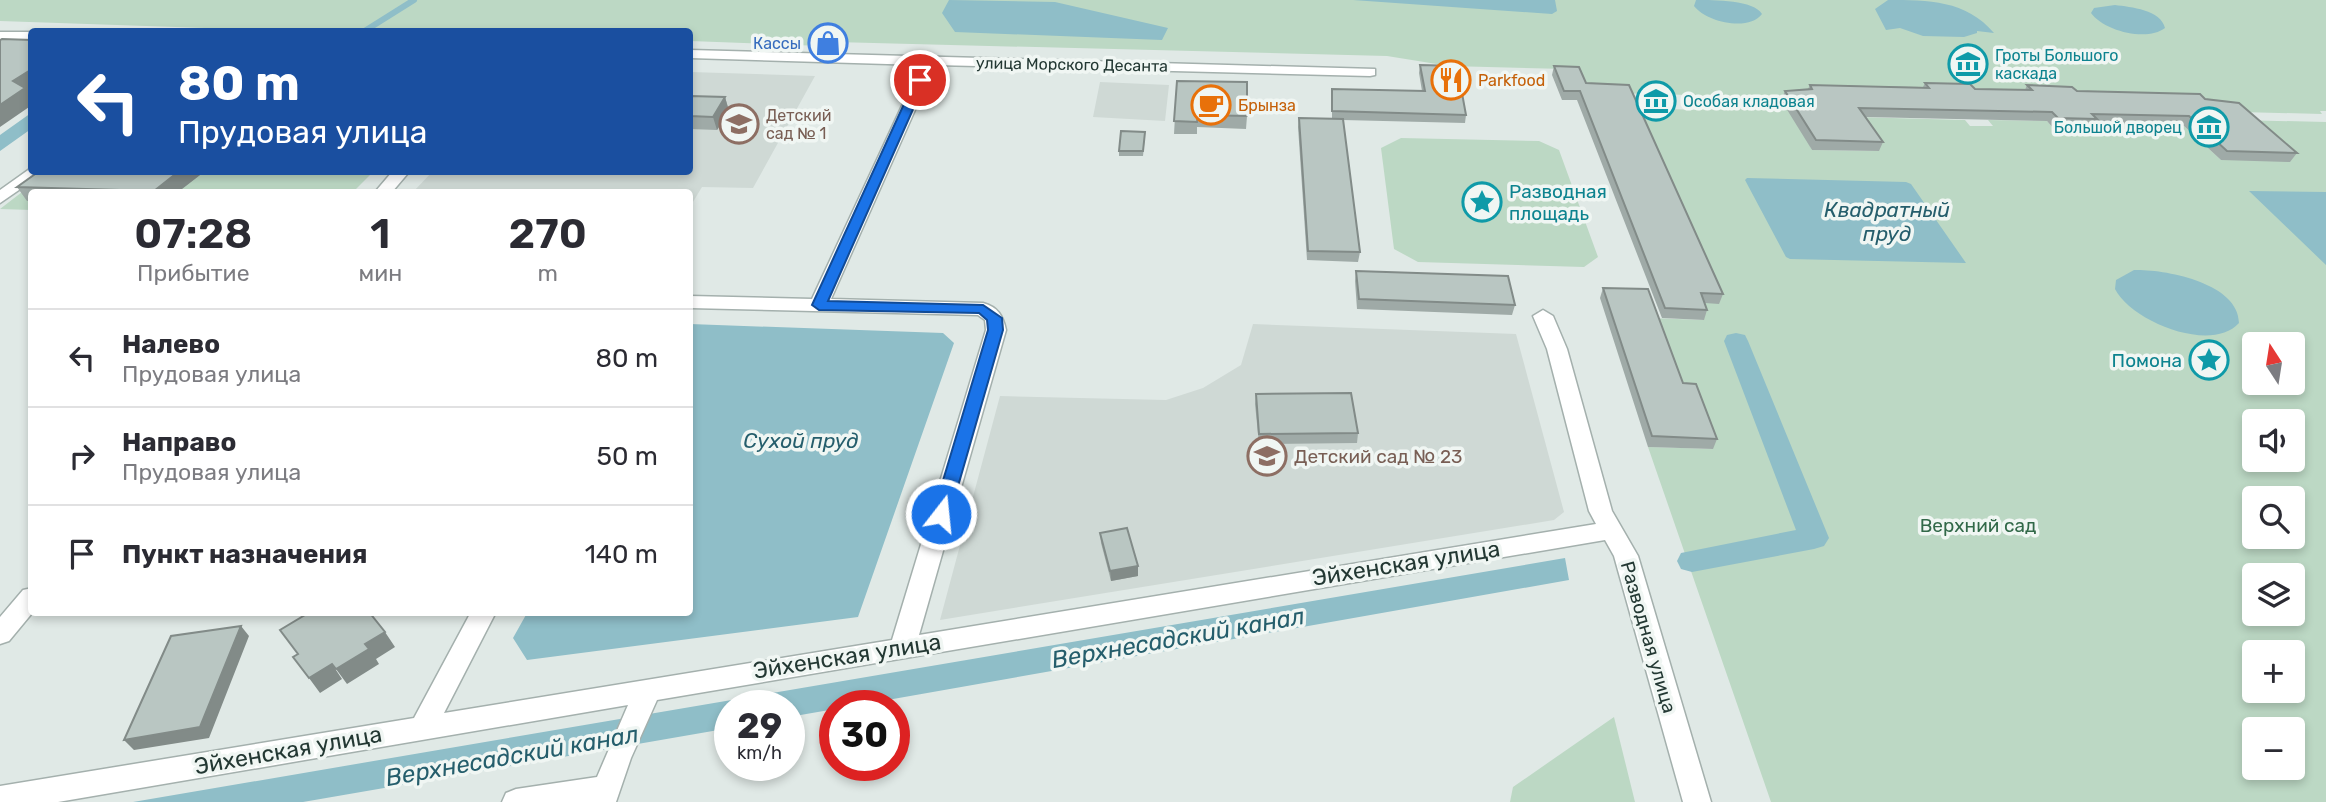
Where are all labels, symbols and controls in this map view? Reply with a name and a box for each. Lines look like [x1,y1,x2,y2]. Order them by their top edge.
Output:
shop icon: Кассы [807,22,849,64]
place label: Кассы [753,34,801,53]
museum icon: Гроты Большого каскада [1947,43,1989,85]
place label: Гроты Большого каскада [1995,46,2118,83]
pin [890,50,950,110]
street label: улица Морского Десанта [976,53,1168,76]
text: 80 m [178,54,300,112]
icon: left [63,56,154,147]
restaurant icon: Parkfood [1430,59,1472,101]
icon: arrive [901,61,939,99]
place label: Parkfood [1478,71,1545,90]
museum icon: Особая кладовая [1635,80,1677,122]
cafe icon: Брынза [1190,84,1232,126]
place label: Особая кладовая [1683,92,1815,111]
place label: Брынза [1238,96,1296,115]
school or university icon: Детский сад № 1 [718,103,760,145]
place label: Детский сад № 1 [766,106,831,143]
museum icon: Большой дворец [2188,106,2230,148]
text: Прудовая улица [178,113,427,151]
place label: Большой дворец [2054,118,2182,137]
place label: Разводная площадь [1509,180,1607,225]
place icon: Разводная площадь [1461,181,1503,223]
water label: Квадратный пруд [1824,197,1950,246]
text: 07:28 [134,209,252,259]
text: 1 [370,209,390,259]
text: 270 [509,209,587,259]
text: Прибытие [137,259,250,287]
text: мин [359,259,402,287]
text: m [537,259,558,287]
text: Налево [122,329,220,360]
north arrow [2242,332,2305,396]
map controls [2242,332,2305,780]
icon: left [63,339,101,377]
place icon: Помона [2188,339,2230,381]
text: 80 m [595,343,658,374]
place label: Помона [2112,349,2182,372]
text: Прудовая улица [122,360,301,388]
button: sound [2242,409,2305,472]
text: Направо [122,427,236,458]
water label: Сухой пруд [743,428,859,453]
school or university icon: Детский сад № 23 [1246,435,1288,477]
icon: right [63,437,101,475]
text: 50 m [597,441,658,472]
place label: Детский сад № 23 [1294,445,1463,468]
text: Прудовая улица [122,458,301,486]
position arrow [904,477,978,551]
button: search [2242,486,2305,549]
park label: Верхний сад [1920,514,2036,537]
street label: Эйхенская улица [1310,534,1502,592]
icon: arrive [63,535,101,573]
text: Пункт назначения [122,539,367,570]
text: 140 m [585,539,658,570]
street label: Разводная улица [1616,558,1681,716]
button: layers [2242,563,2305,626]
water label: Верхнесадский канал [1049,602,1307,674]
street label: Эйхенская улица [751,627,943,685]
button: + [2242,640,2305,703]
speed limit sign: 30 [819,690,910,781]
text: 29 [737,705,782,747]
button: − [2242,717,2305,780]
street label: Эйхенская улица [192,720,384,780]
water label: Верхнесадский канал [383,720,641,792]
text: km/h [737,742,782,764]

